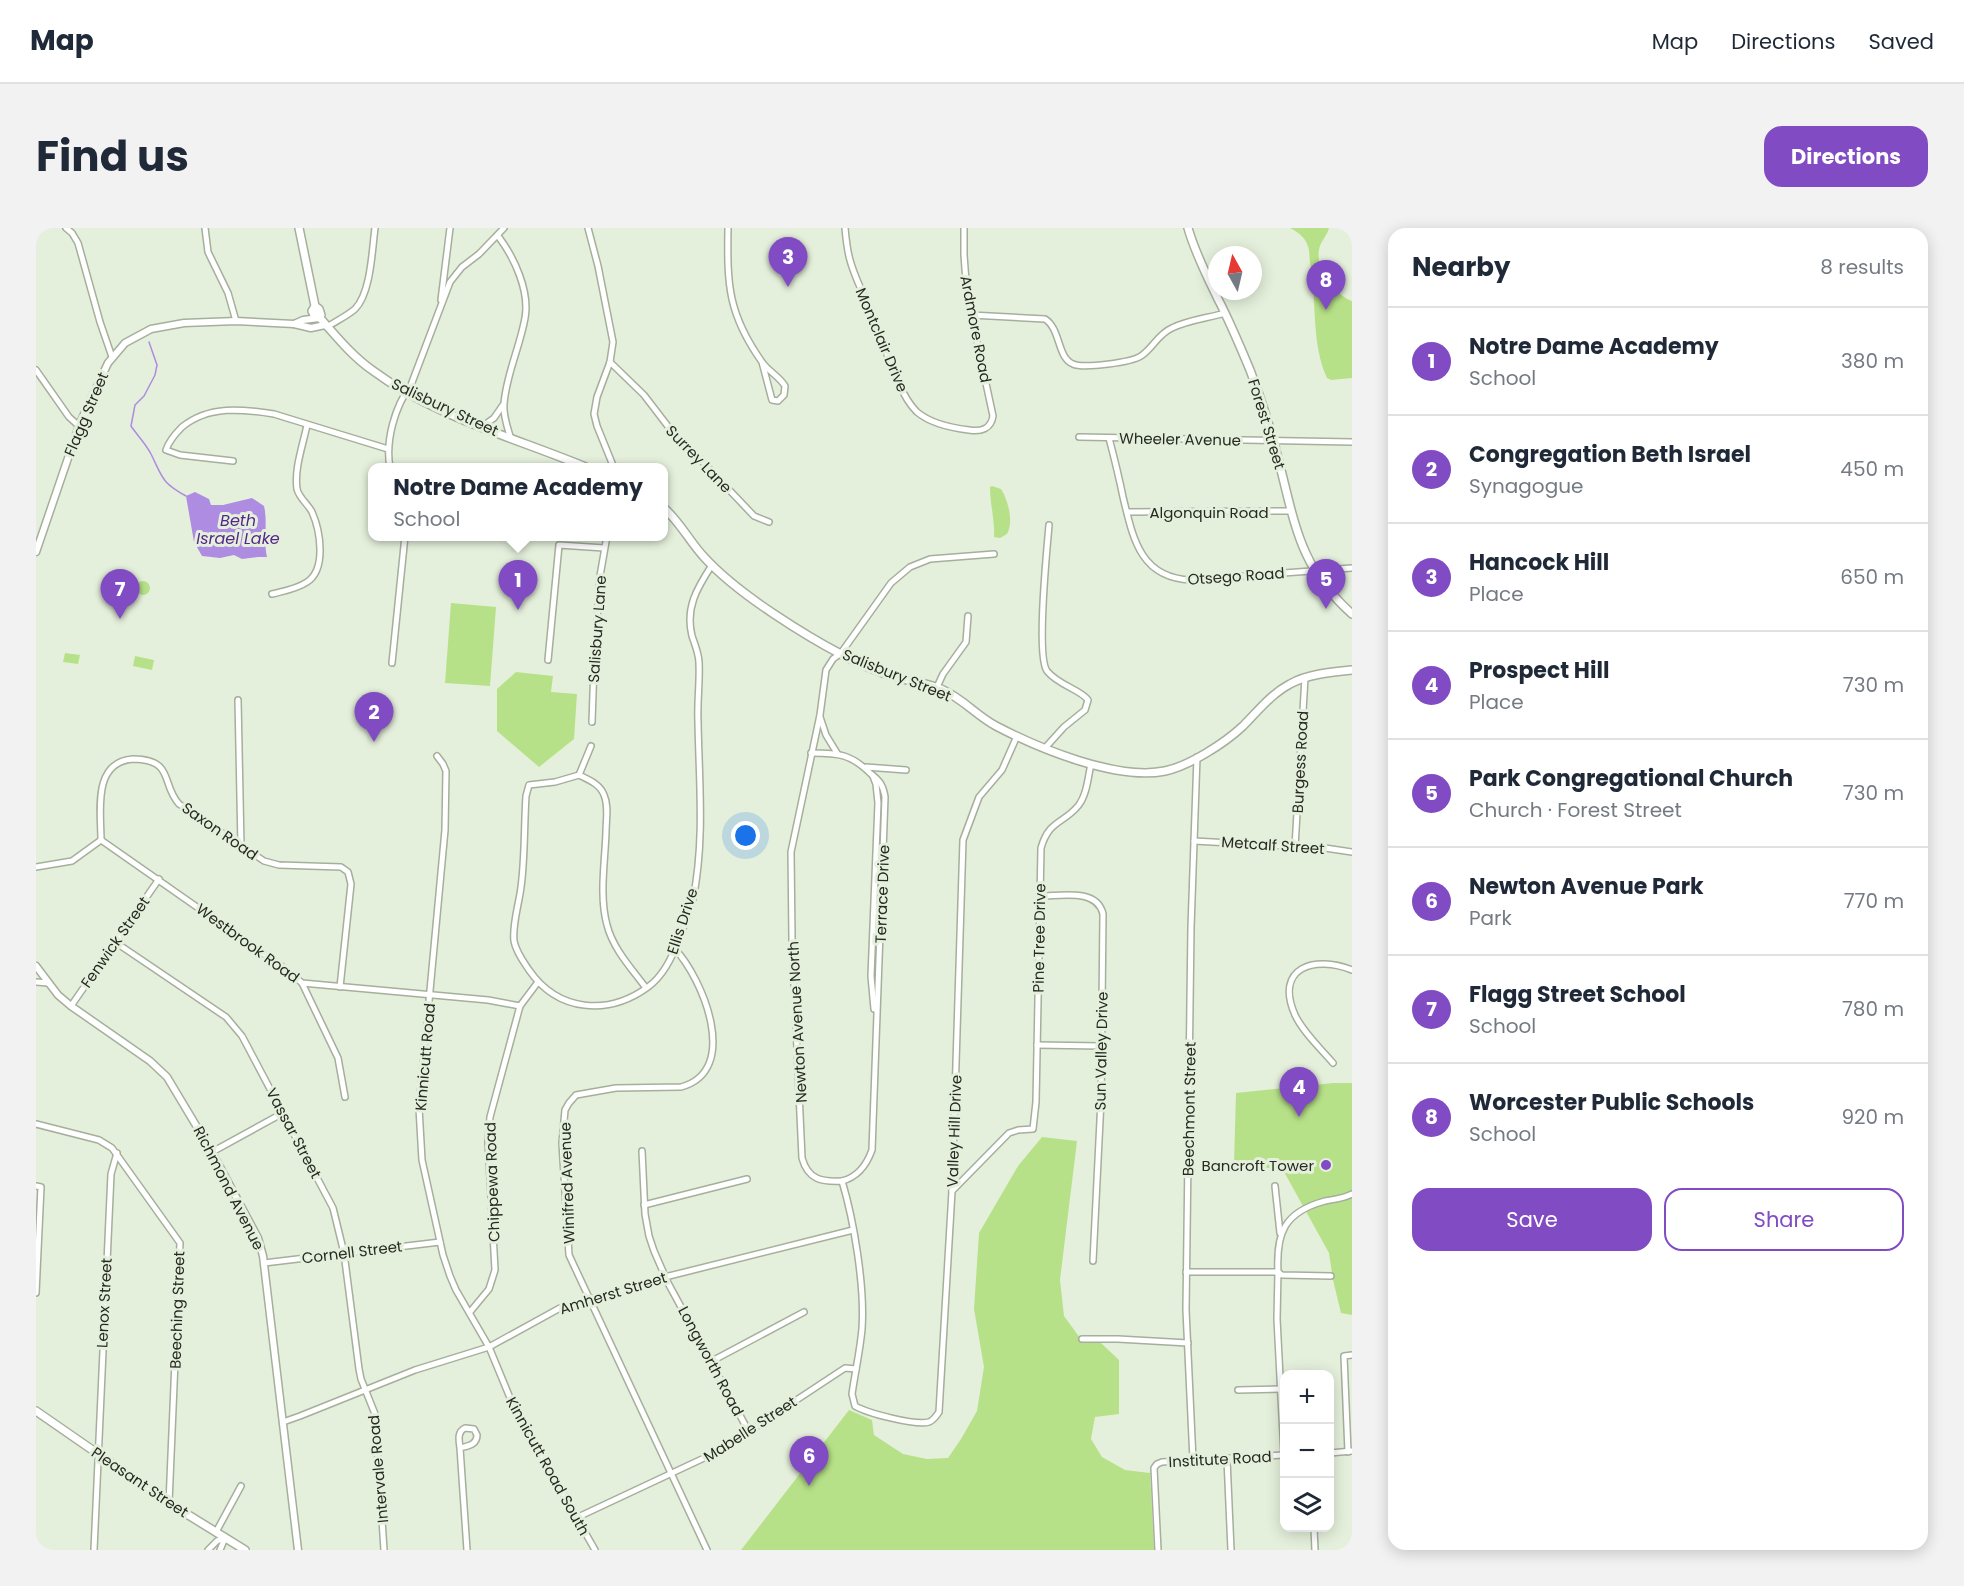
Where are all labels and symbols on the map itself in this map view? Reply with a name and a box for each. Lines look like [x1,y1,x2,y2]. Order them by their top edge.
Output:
pin: 3 [768,238,807,287]
north arrow [1208,246,1262,300]
pin: 8 [1306,260,1346,310]
street label: Ardmore Road [955,274,997,384]
street label: Montclair Drive [851,285,913,395]
street label: Flagg Street [59,369,113,459]
street label: Salisbury Street [388,373,502,441]
street label: Forest Street [1243,376,1291,472]
street label: Surrey Lane [661,420,737,498]
street label: Wheeler Avenue [1119,427,1241,451]
street label: Algonquin Road [1149,502,1269,523]
water label: Beth Israel Lake [196,509,280,550]
pin: 1 [498,560,538,610]
pin: 5 [1306,560,1346,609]
street label: Otsego Road [1187,562,1285,590]
pin: 7 [100,570,140,619]
street label: Salisbury Lane [583,575,611,683]
street label: Salisbury Street [839,644,955,706]
pin: 2 [354,692,394,742]
street label: Burgess Road [1287,710,1313,814]
street label: Saxon Road [178,797,262,865]
your location [731,821,760,850]
street label: Metcalf Street [1221,831,1325,859]
street label: Terrace Drive [870,844,894,944]
street label: Pine Tree Drive [1028,883,1050,993]
street label: Ellis Drive [661,885,703,957]
street label: Fenwick Street [76,892,154,992]
street label: Westbrook Road [192,898,304,988]
street label: Newton Avenue North [782,941,812,1103]
street label: Sun Valley Drive [1089,991,1113,1111]
street label: Kinnicutt Road [410,1002,440,1112]
street label: Beechmont Street [1177,1042,1201,1176]
pin: 4 [1280,1068,1318,1117]
street label: Valley Hill Drive [942,1074,966,1188]
street label: Vassar Street [261,1084,327,1182]
street label: Richmond Avenue [189,1122,269,1254]
street label: Chippewa Road [479,1122,505,1242]
street label: Winifred Avenue [554,1122,580,1244]
place label: Bancroft Tower [1201,1155,1314,1176]
marker: Bancroft Tower [1319,1158,1333,1172]
street label: Cornell Street [301,1235,403,1269]
street label: Beeching Street [164,1251,190,1369]
street label: Lenox Street [91,1257,117,1349]
street label: Amherst Street [557,1267,669,1319]
street label: Longworth Road [673,1302,749,1420]
street label: Mabelle Street [699,1391,801,1467]
street label: Kinnicutt Road South [501,1393,595,1539]
street label: Intervale Road [363,1414,393,1524]
pin: 6 [790,1436,828,1486]
street label: Pleasant Street [87,1442,193,1522]
street label: Institute Road [1168,1446,1272,1472]

